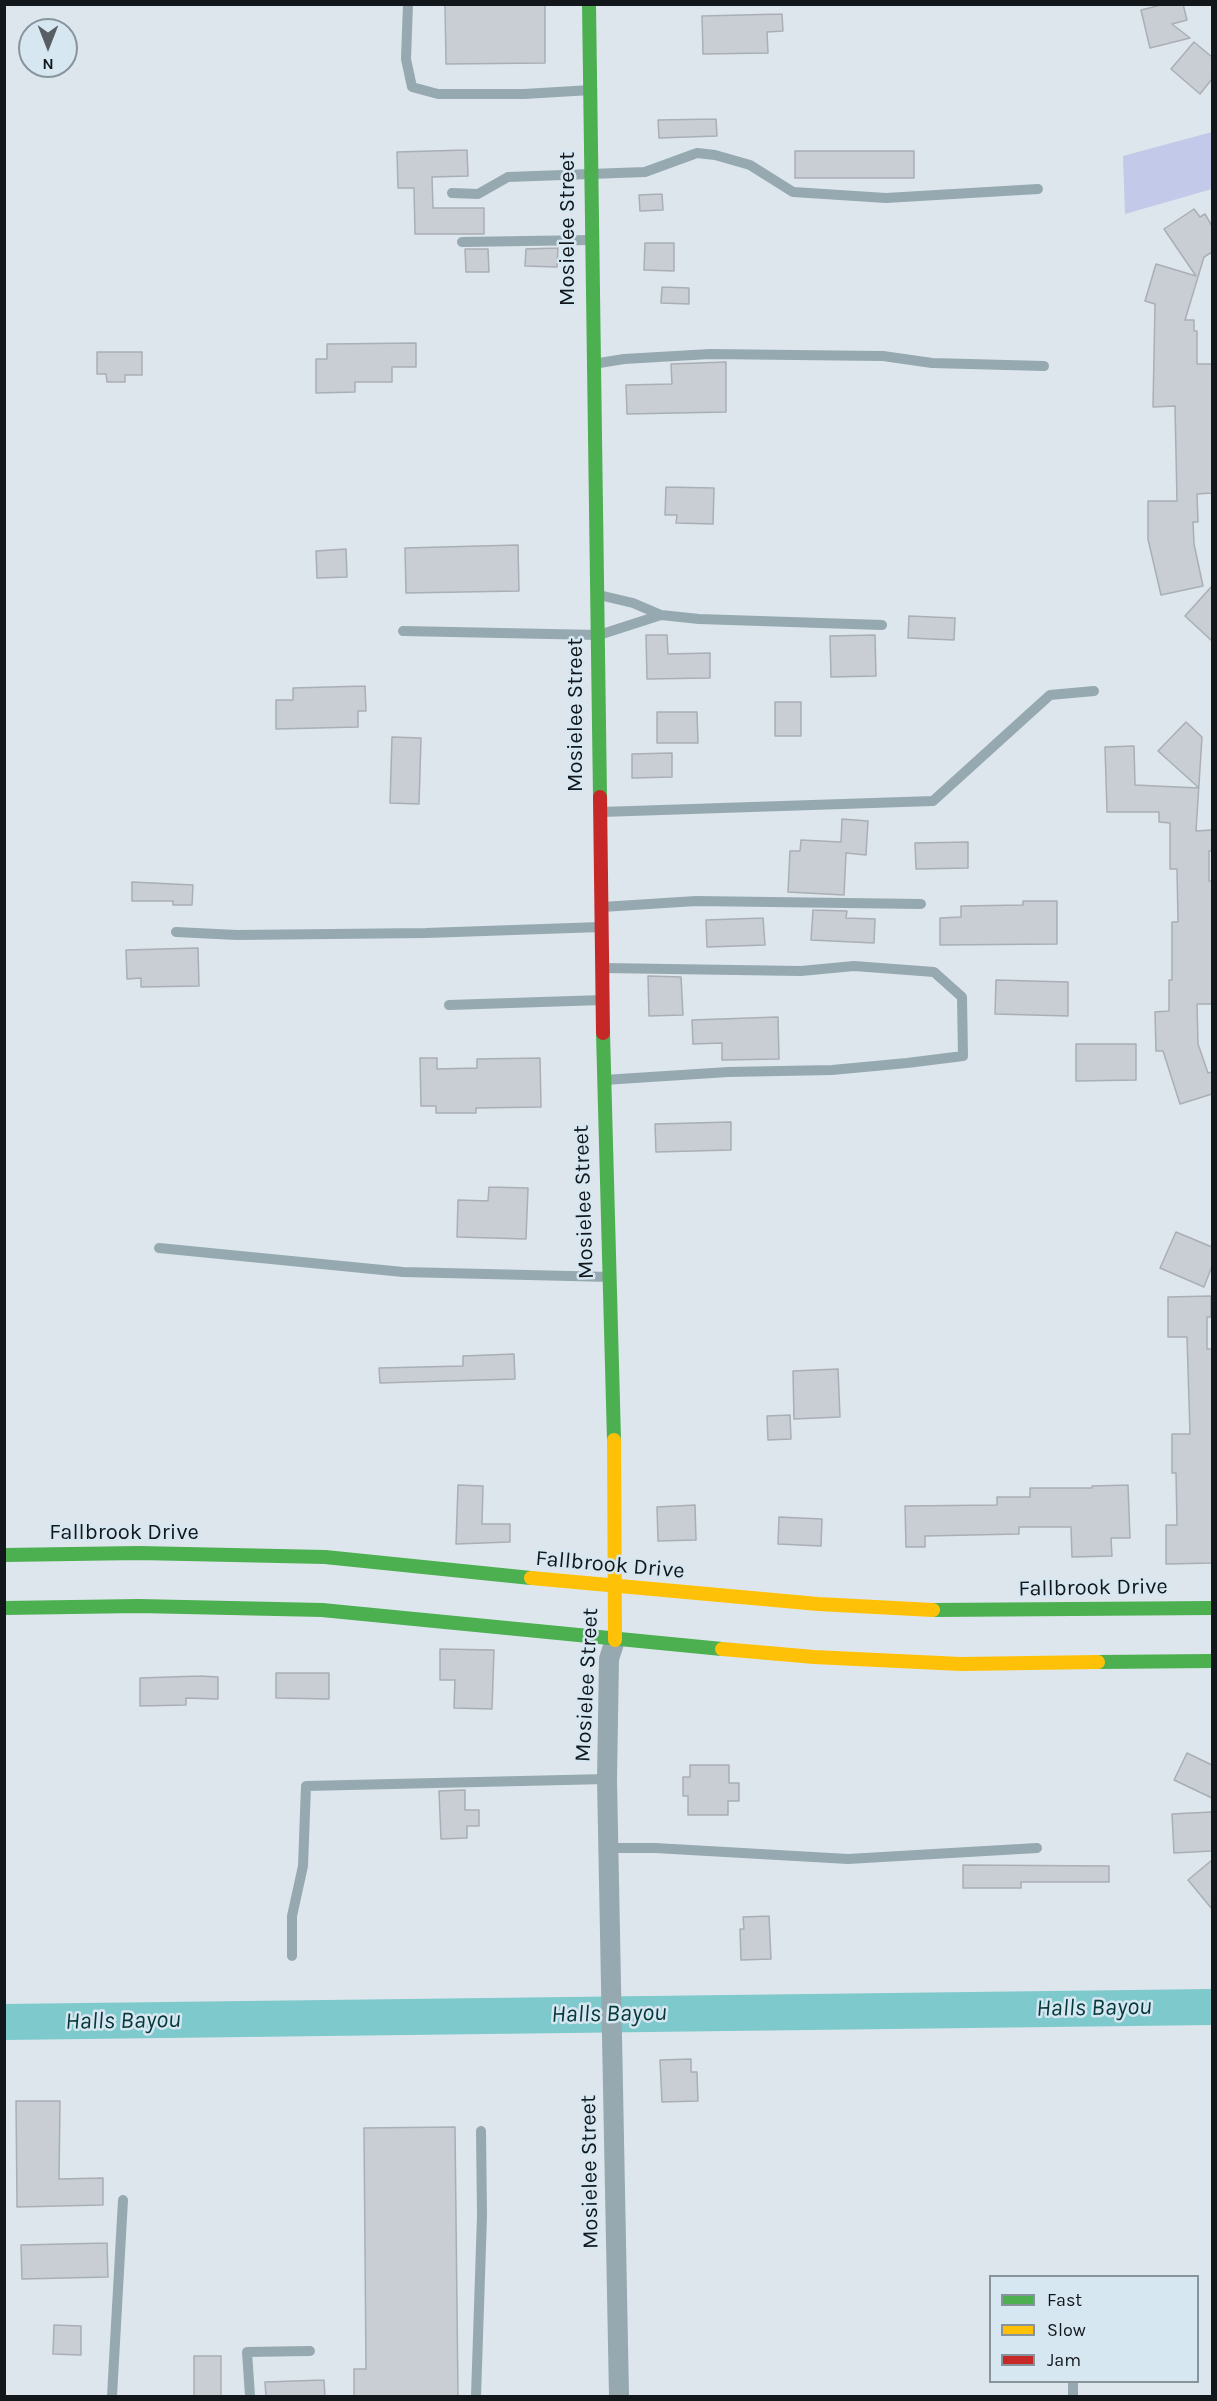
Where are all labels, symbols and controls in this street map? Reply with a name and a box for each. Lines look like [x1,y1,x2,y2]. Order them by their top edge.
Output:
north arrow [18,18,78,78]
text: N [42,55,54,74]
street label: Mosielee Street [555,152,581,306]
street label: Mosielee Street [563,638,589,792]
street label: Mosielee Street [568,1124,600,1280]
street label: Fallbrook Drive [49,1520,199,1546]
street label: Fallbrook Drive [534,1545,686,1585]
street label: Fallbrook Drive [1018,1573,1168,1603]
street label: Mosielee Street [570,1607,604,1763]
water label: Halls Bayou [1036,1993,1152,2023]
water label: Halls Bayou [551,1999,667,2029]
water label: Halls Bayou [65,2006,181,2036]
street label: Mosielee Street [575,2095,605,2249]
legend [989,2275,1199,2383]
text: Fast [1047,2289,1082,2311]
text: Slow [1047,2319,1086,2341]
text: Jam [1047,2349,1081,2371]

